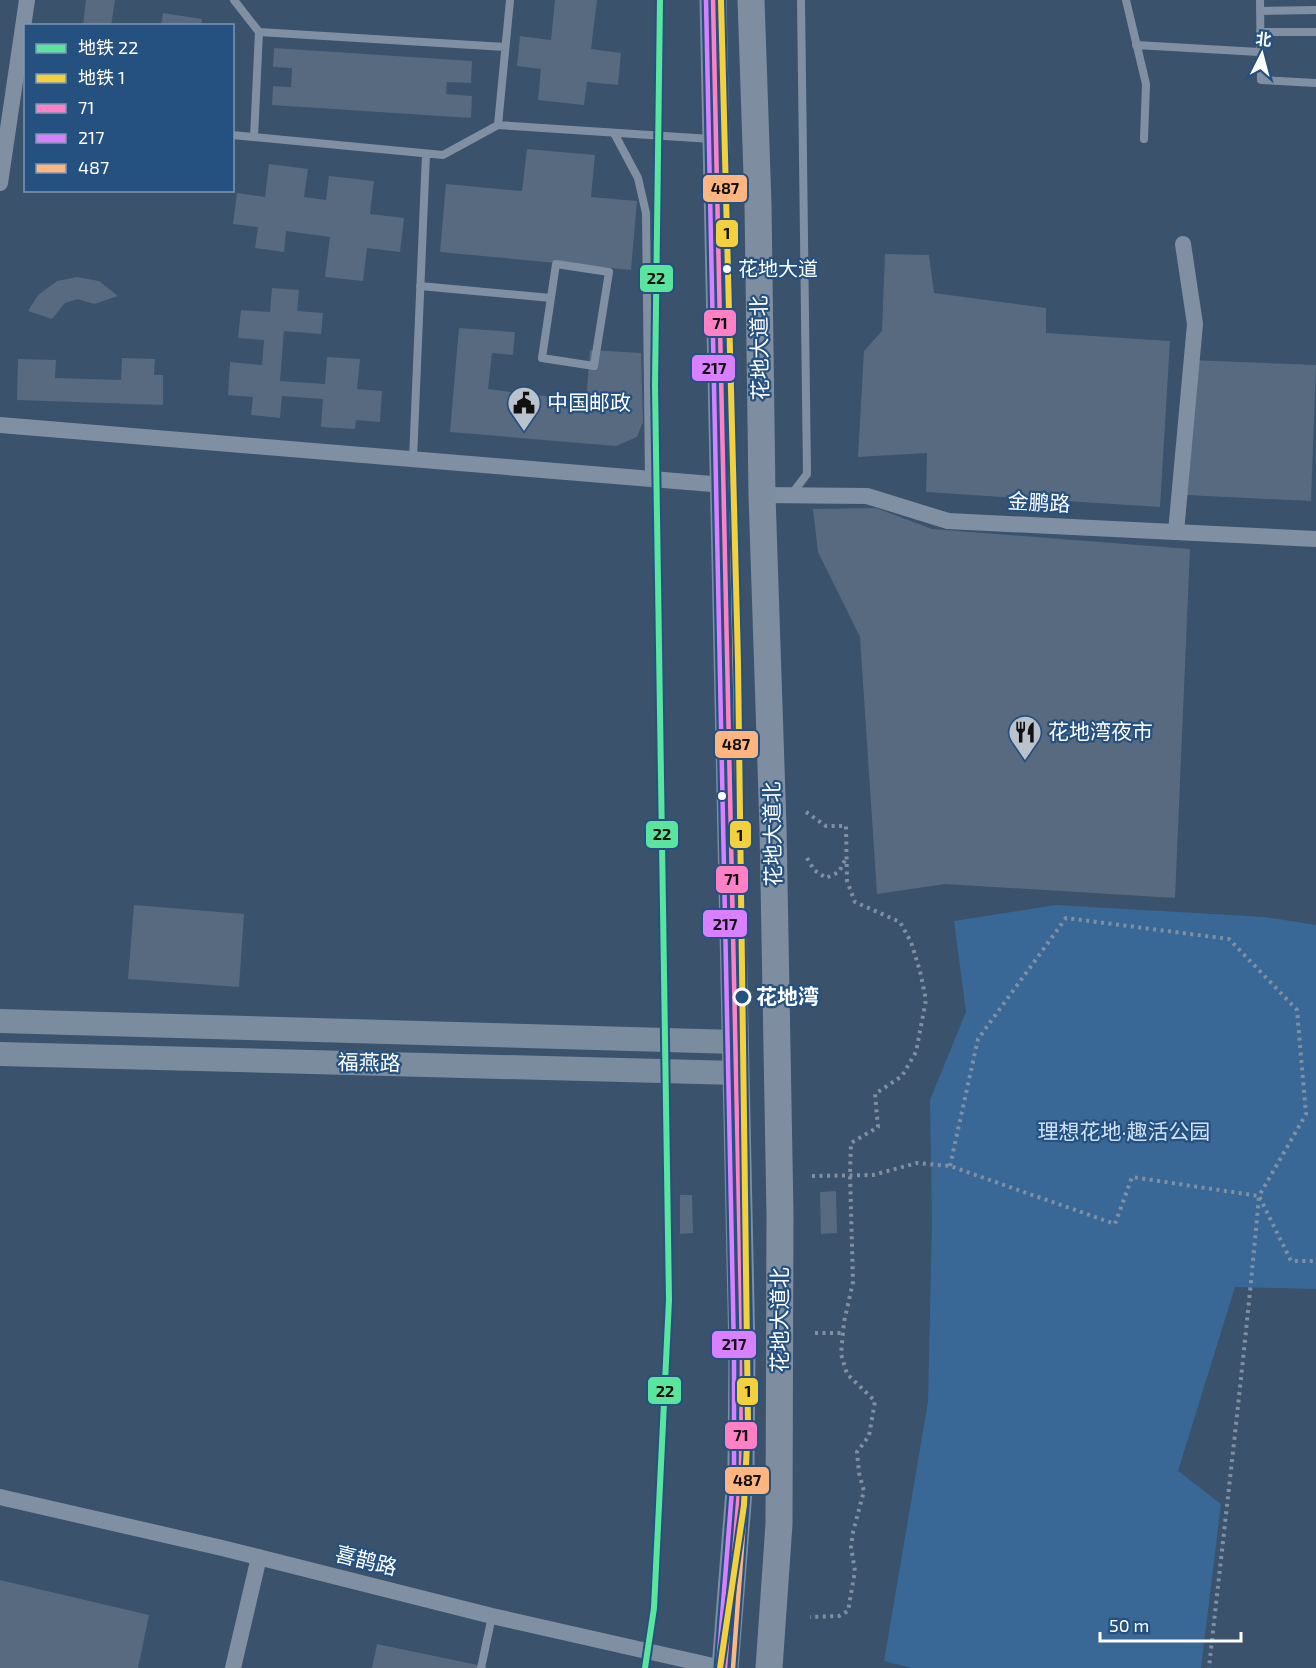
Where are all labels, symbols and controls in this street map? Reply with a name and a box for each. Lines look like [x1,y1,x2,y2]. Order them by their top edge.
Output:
legend [24,24,234,192]
north arrow [1232,24,1292,84]
text: 北 [1255,28,1273,49]
text: 地铁 22 [78,36,138,58]
text: 地铁 1 [78,66,125,88]
text: 71 [78,96,94,118]
text: 217 [78,126,105,148]
text: 487 [78,156,109,178]
line badge: 487 [702,174,748,203]
text: 487 [711,178,740,197]
line badge: 1 [715,219,739,248]
text: 1 [724,223,730,242]
place label: 花地大道 [738,256,818,280]
marker: 花地大道 [721,263,733,275]
line badge: 22 [639,264,674,293]
text: 22 [647,268,665,287]
street label: 花地大道北 [745,295,772,401]
line badge: 71 [703,309,737,337]
text: 71 [712,313,728,332]
line badge: 217 [691,354,736,382]
text: 217 [702,358,727,377]
public building icon: 中国邮政 [506,385,542,432]
place label: 中国邮政 [547,389,631,414]
street label: 金鹏路 [1007,487,1071,516]
restaurant icon: 花地湾夜市 [1007,714,1043,761]
place label: 花地湾夜市 [1048,718,1153,743]
line badge: 487 [714,730,759,759]
text: 487 [722,734,751,753]
street label: 花地大道北 [758,781,785,887]
unlabelled marker [716,790,728,802]
line badge: 22 [645,820,679,849]
line badge: 1 [729,820,752,849]
text: 22 [653,824,671,843]
text: 1 [737,825,743,844]
line badge: 71 [715,865,749,894]
text: 71 [724,869,740,888]
line badge: 217 [702,909,748,938]
text: 217 [713,914,738,933]
place label: 花地湾 [756,983,819,1008]
marker: 花地湾 [733,988,751,1006]
street label: 福燕路 [337,1048,401,1075]
park label: 理想花地·趣活公园 [1038,1118,1210,1143]
street label: 花地大道北 [766,1268,791,1373]
line badge: 217 [711,1330,757,1359]
text: 217 [722,1334,747,1353]
line badge: 22 [647,1376,682,1405]
line badge: 1 [736,1377,759,1406]
text: 22 [656,1381,674,1400]
text: 1 [745,1381,751,1400]
line badge: 71 [724,1421,758,1450]
text: 71 [733,1425,749,1444]
line badge: 487 [724,1466,770,1495]
text: 487 [733,1470,762,1489]
street label: 喜鹊路 [333,1540,400,1579]
scale bar [1100,1605,1241,1643]
text: 50 m [1109,1614,1149,1636]

